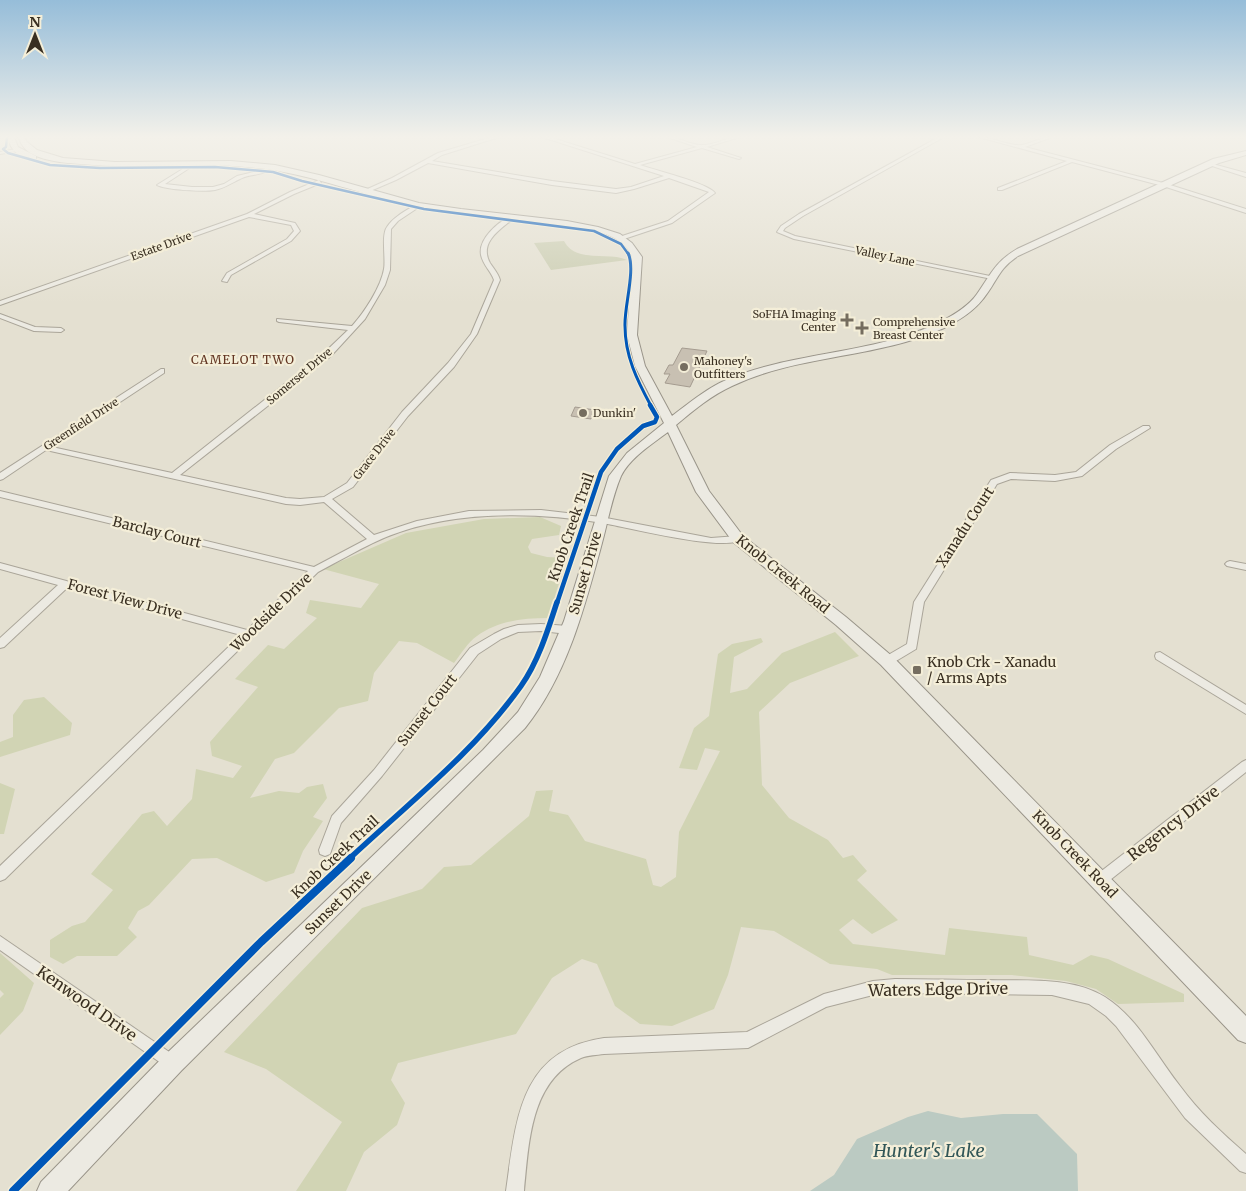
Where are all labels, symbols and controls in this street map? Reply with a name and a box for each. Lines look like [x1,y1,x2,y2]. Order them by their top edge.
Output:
north arrow [10,10,60,60]
text: N [29,13,41,31]
street label: Estate Drive [129,228,194,263]
street label: Valley Lane [853,243,916,269]
place label: SoFHA Imaging Center [752,307,836,334]
marker: SoFHA Imaging Center [840,313,854,327]
place label: Comprehensive Breast Center [873,315,955,342]
marker: Comprehensive Breast Center [855,321,869,335]
street label: Somerset Drive [263,344,335,407]
district label: CAMELOT TWO [191,352,295,367]
place label: Mahoney's Outfitters [694,354,752,381]
marker: Mahoney's Outfitters [678,361,690,373]
street label: Greenfield Drive [41,395,121,453]
place label: Dunkin' [593,406,636,420]
marker: Dunkin' [577,407,589,419]
street label: Grace Drive [350,425,398,482]
street label: Knob Creek Trail [544,470,598,584]
street label: Xanadu Court [932,483,998,571]
street label: Barclay Court [111,512,204,552]
street label: Sunset Drive [565,529,605,617]
street label: Knob Creek Road [733,531,834,618]
street label: Woodside Drive [226,569,315,656]
street label: Forest View Drive [66,575,184,623]
place label: Knob Crk - Xanadu / Arms Apts [927,653,1056,687]
marker: Knob Crk - Xanadu / Arms Apts [911,664,923,676]
street label: Sunset Court [393,670,461,750]
street label: Regency Drive [1123,781,1223,865]
street label: Knob Creek Road [1029,806,1122,902]
street label: Knob Creek Trail [287,811,383,902]
street label: Sunset Drive [301,866,375,938]
street label: Kenwood Drive [33,961,141,1045]
street label: Waters Edge Drive [867,978,1008,1000]
water label: Hunter's Lake [872,1139,985,1162]

